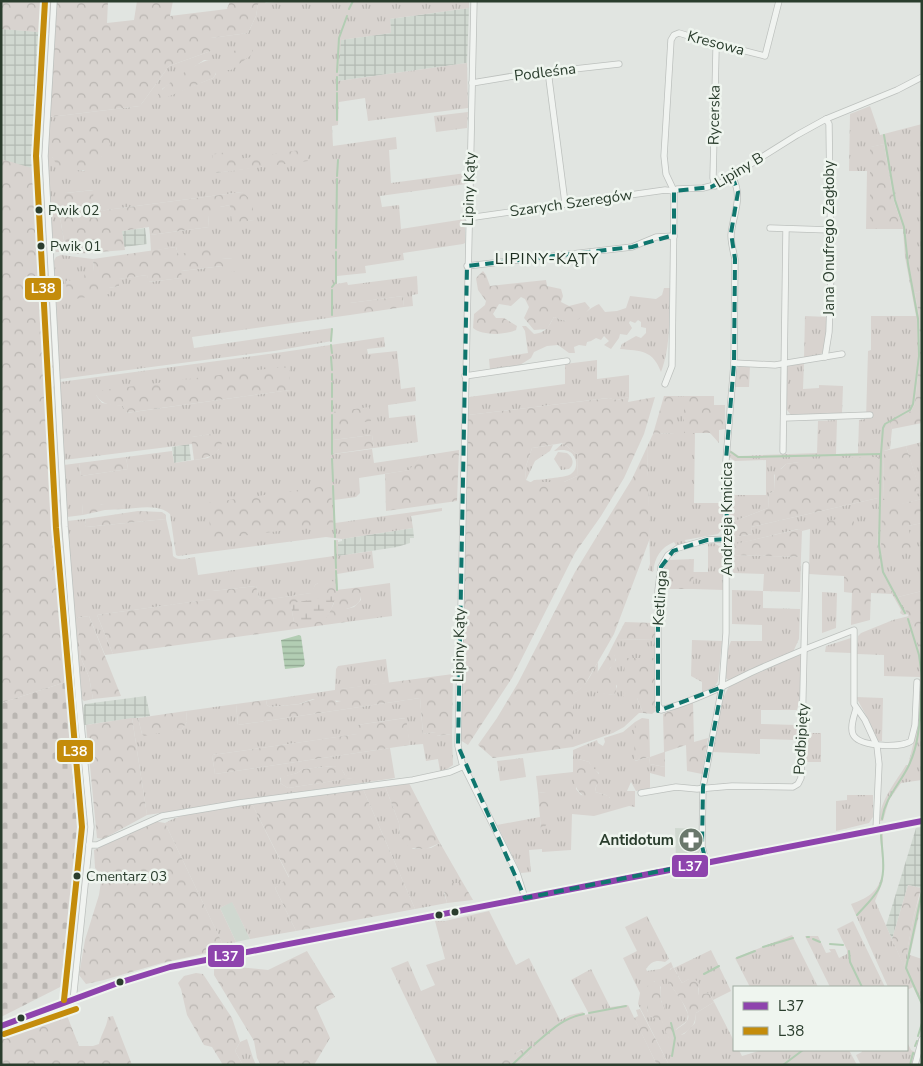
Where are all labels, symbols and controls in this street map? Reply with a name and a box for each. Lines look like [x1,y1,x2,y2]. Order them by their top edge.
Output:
street label: Kresowa [685,26,747,60]
street label: Podleśna [513,58,577,86]
street label: Rycerska [703,85,725,145]
street label: Lipiny B [711,148,767,192]
street label: Lipiny Kąty [458,151,480,226]
street label: Jana Onufrego Zagłoby [819,160,839,317]
street label: Szarych Szeregów [508,184,634,222]
place label: Pwik 02 [48,201,99,220]
marker: Pwik 02 [34,205,44,215]
place label: Pwik 01 [50,237,101,256]
marker: Pwik 01 [36,241,46,251]
district label: LIPINY-KĄTY [495,248,599,270]
line badge: L38 [24,277,62,301]
text: L38 [31,279,55,298]
street label: Andrzeja Kmicica [717,462,737,576]
street label: Ketlinga [648,570,672,626]
street label: Lipiny Kąty [448,607,470,682]
street label: Podbipięty [789,702,813,775]
line badge: L38 [56,739,94,763]
text: L38 [63,742,87,761]
pharmacy icon: Antidotum [678,827,704,853]
place label: Antidotum [599,830,674,850]
line badge: L37 [671,854,709,878]
text: L37 [678,857,702,876]
place label: Cmentarz 03 [86,867,167,886]
marker: Cmentarz 03 [72,871,82,881]
unlabelled marker [450,907,460,917]
unlabelled marker [434,910,444,920]
line badge: L37 [207,944,245,968]
text: L37 [214,947,238,966]
unlabelled marker [115,977,125,987]
legend [733,986,908,1051]
text: L37 [778,996,804,1016]
unlabelled marker [16,1013,26,1023]
text: L38 [778,1021,804,1041]

